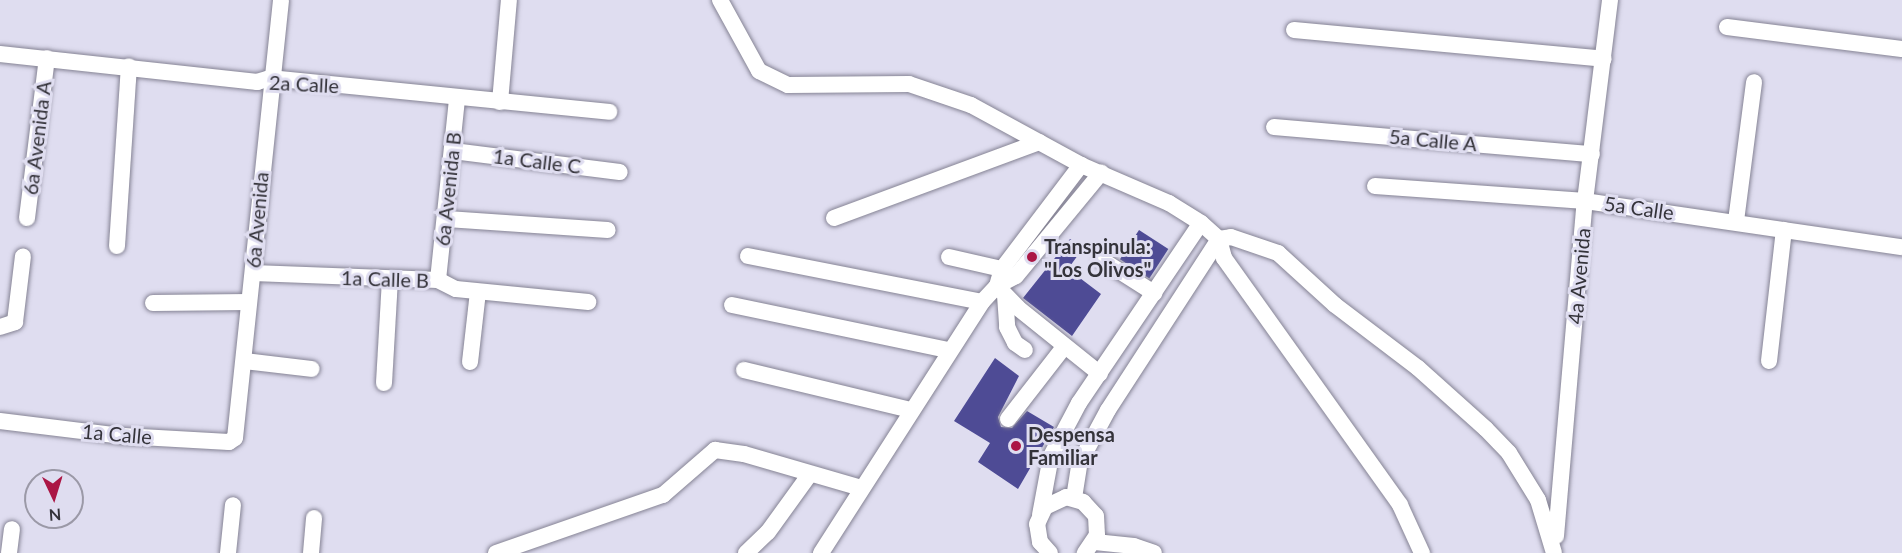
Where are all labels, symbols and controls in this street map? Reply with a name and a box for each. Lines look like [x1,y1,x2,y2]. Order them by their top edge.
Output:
street label: 2a Calle [268,70,340,98]
street label: 6a Avenida A [18,79,56,197]
street label: 5a Calle A [1388,124,1478,156]
street label: 6a Avenida B [430,130,466,248]
street label: 1a Calle C [492,144,582,178]
street label: 6a Avenida [241,171,273,269]
street label: 5a Calle [1603,191,1675,225]
street label: 4a Avenida [1563,227,1595,325]
place label: Transpinula: "Los Olivos" [1044,234,1151,281]
marker: Transpinula: "Los Olivos" [1025,250,1039,264]
street label: 1a Calle B [341,265,429,293]
street label: 1a Calle [81,419,153,449]
place label: Despensa Familiar [1028,422,1115,469]
marker: Despensa Familiar [1009,439,1023,453]
north arrow [24,469,84,529]
text: N [48,506,62,525]

